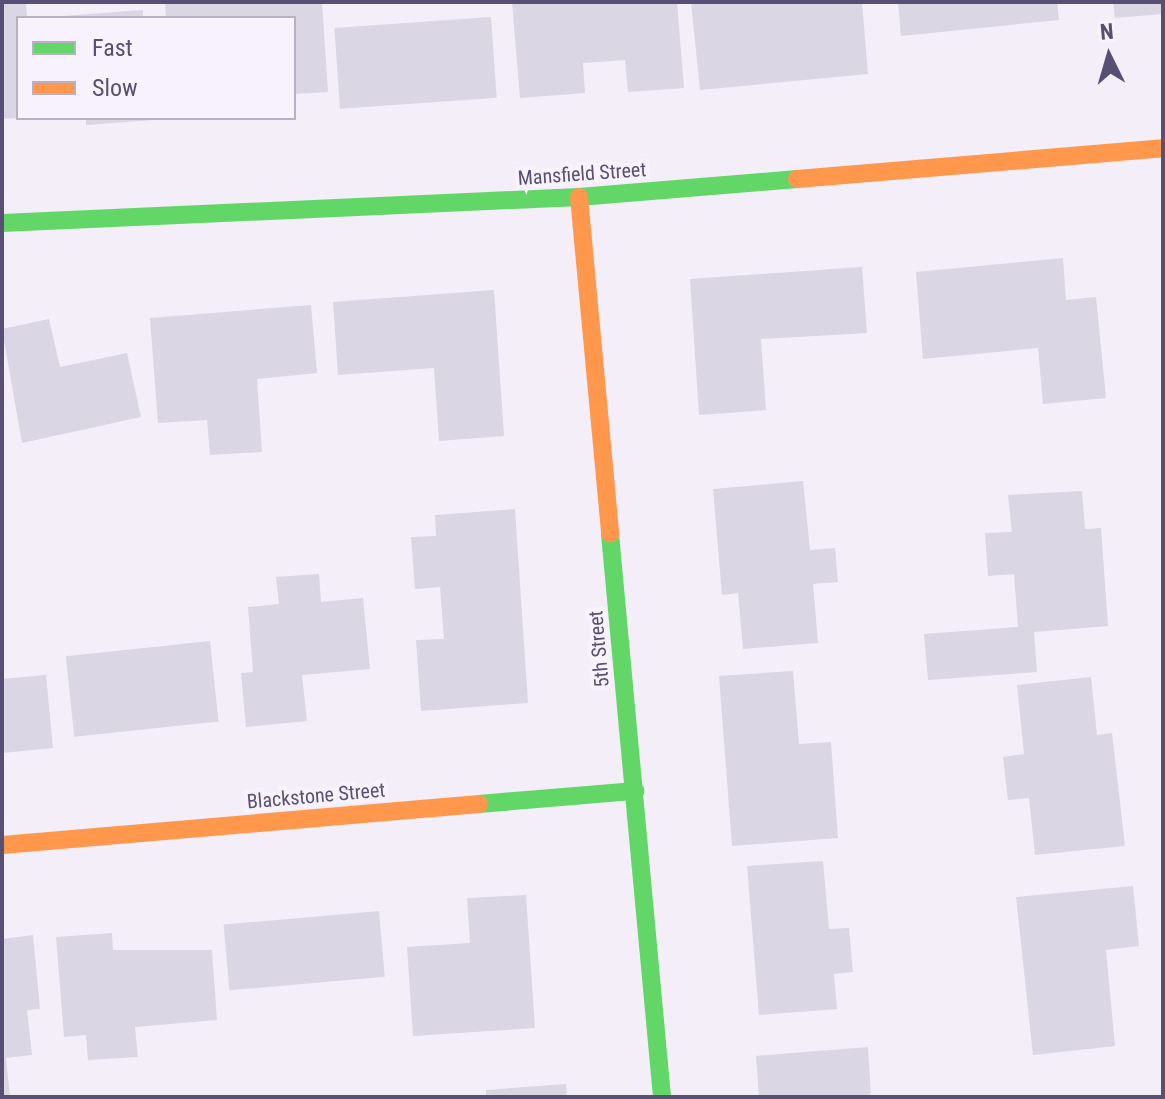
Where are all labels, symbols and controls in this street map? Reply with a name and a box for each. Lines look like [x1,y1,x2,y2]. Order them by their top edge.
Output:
legend [16,16,296,120]
north arrow [1069,16,1149,96]
text: N [1099,19,1115,45]
text: Fast [92,34,133,62]
text: Slow [92,74,138,102]
street label: Mansfield Street [517,158,647,190]
street label: 5th Street [584,610,614,688]
street label: Blackstone Street [246,778,386,814]

